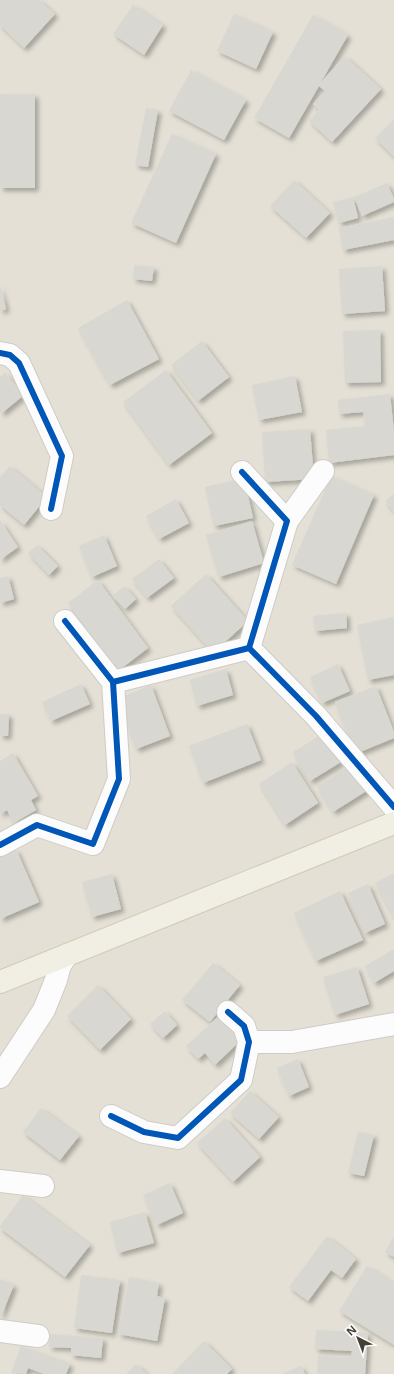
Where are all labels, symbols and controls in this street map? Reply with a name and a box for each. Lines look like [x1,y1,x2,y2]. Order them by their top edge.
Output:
north arrow [338,1318,378,1358]
text: N [343,1322,359,1339]

